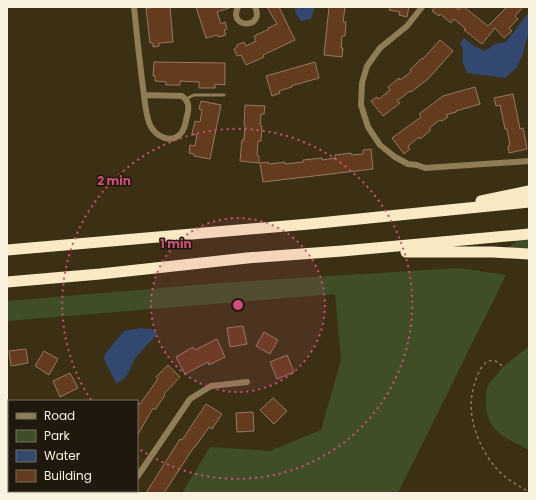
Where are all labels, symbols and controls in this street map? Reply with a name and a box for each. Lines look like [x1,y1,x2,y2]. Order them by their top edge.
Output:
text: 2 min [97,172,131,189]
text: 1 min [160,235,192,252]
centre of rings [231,298,245,312]
legend [8,400,138,492]
text: Road [44,407,75,424]
text: Park [44,427,71,444]
text: Water [44,447,81,464]
text: Building [44,467,92,484]

